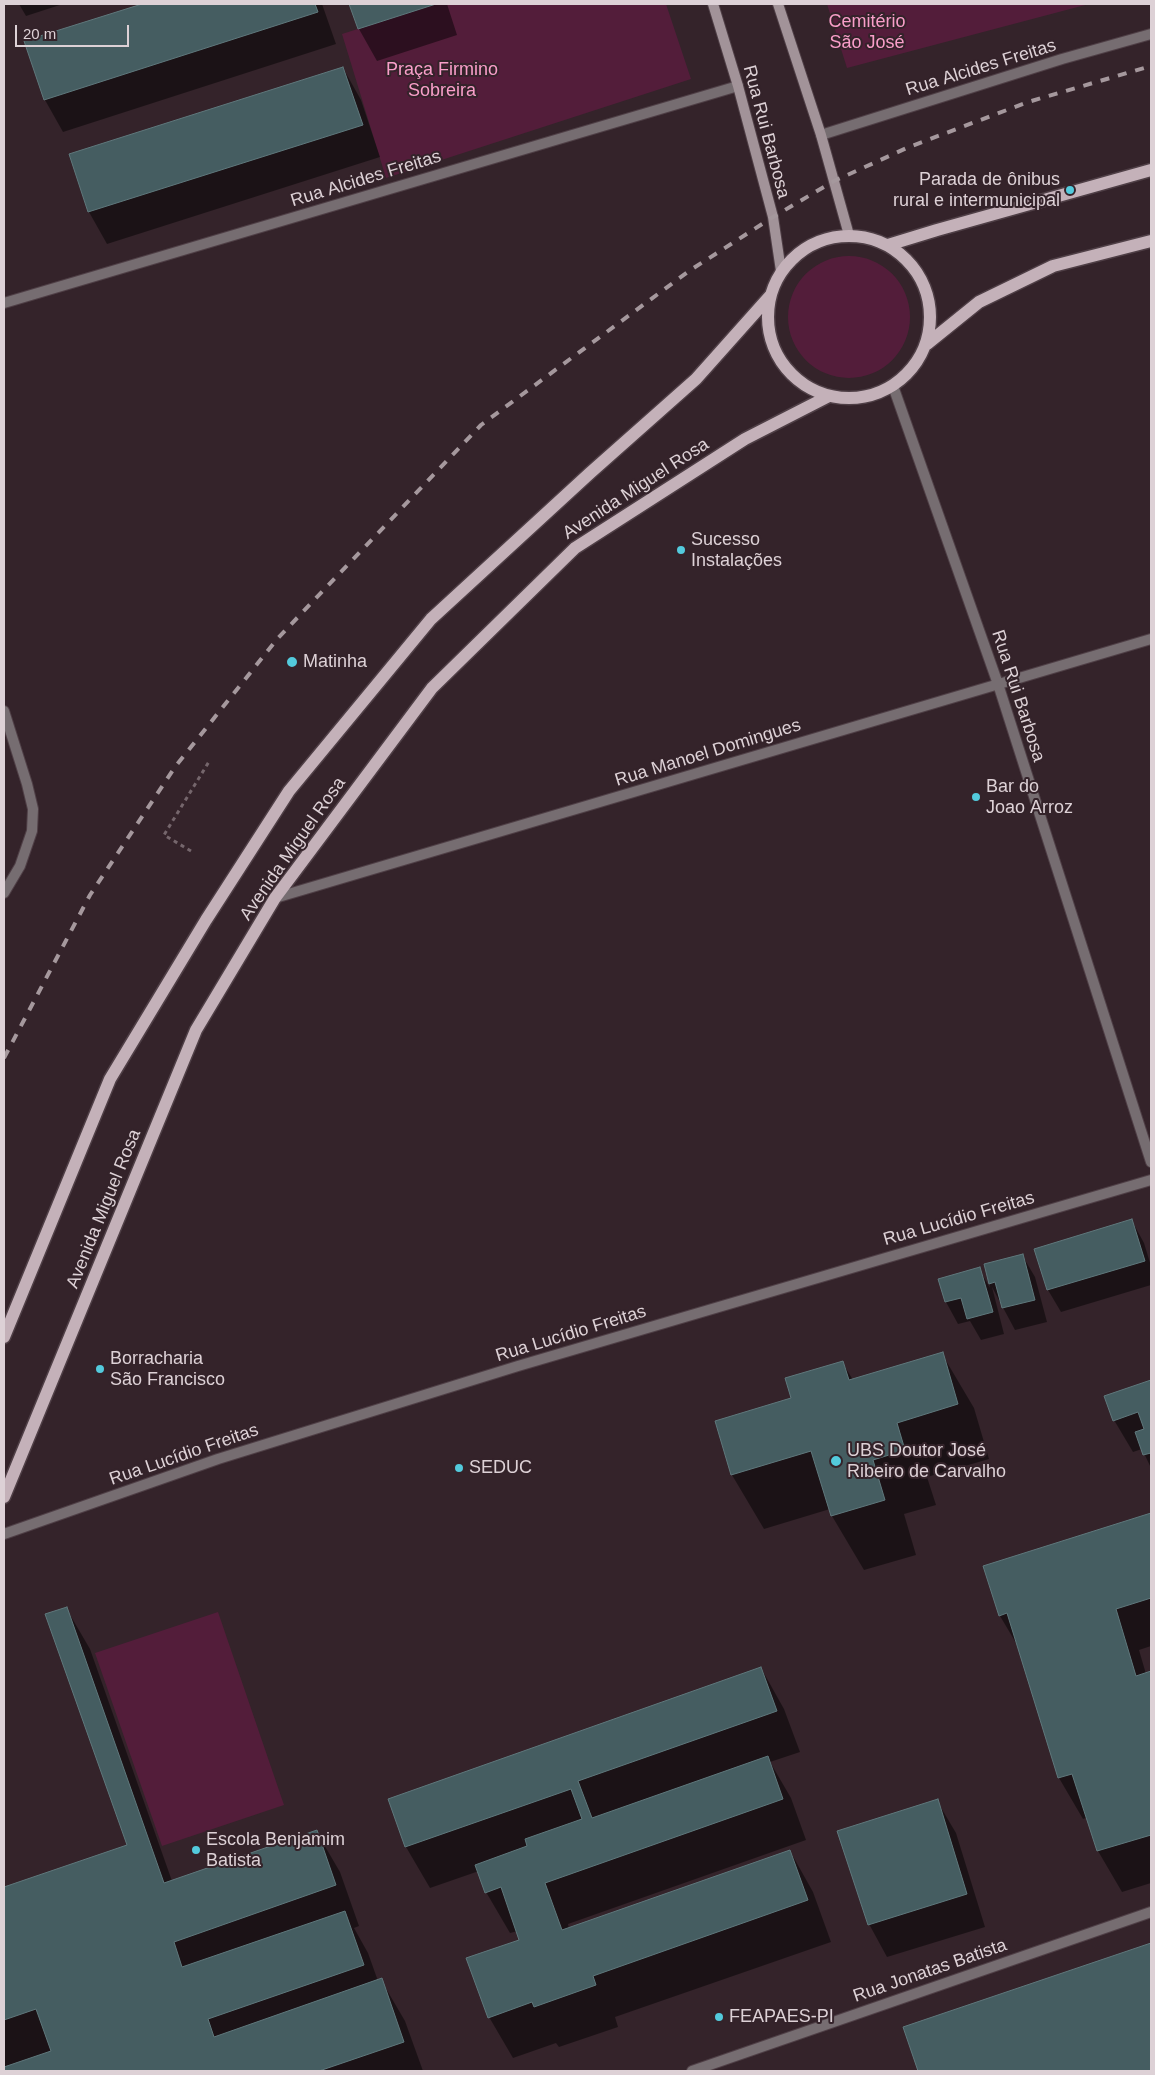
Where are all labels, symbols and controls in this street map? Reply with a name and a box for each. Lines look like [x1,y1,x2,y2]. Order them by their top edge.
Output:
park label: Cemitério São José [828,11,906,54]
scale bar [18,15,131,47]
text: 20 m [23,25,56,42]
street label: Rua Alcides Freitas [903,35,1059,101]
park label: Praça Firmino Sobreira [386,59,498,102]
street label: Rua Rui Barbosa [738,63,794,201]
street label: Rua Alcides Freitas [288,146,444,212]
place label: Parada de ônibus rural e intermunicipal [893,169,1060,212]
marker: Parada de ônibus rural e intermunicipal [1064,184,1076,196]
street label: Avenida Miguel Rosa [559,434,713,544]
place label: Sucesso Instalações [691,529,782,572]
marker: Sucesso Instalações [675,544,687,556]
street label: Rua Rui Barbosa [987,627,1049,765]
place label: Matinha [303,651,367,673]
marker: Matinha [285,655,299,669]
street label: Rua Manoel Domingues [613,714,803,792]
street label: Avenida Miguel Rosa [235,773,351,925]
place label: Bar do Joao Arroz [986,776,1073,819]
marker: Bar do Joao Arroz [970,791,982,803]
street label: Avenida Miguel Rosa [62,1126,146,1292]
street label: Rua Lucídio Freitas [881,1187,1037,1251]
street label: Rua Lucídio Freitas [493,1301,649,1367]
place label: Borracharia São Francisco [110,1348,225,1390]
marker: Borracharia São Francisco [94,1363,106,1375]
street label: Rua Lucídio Freitas [107,1419,261,1491]
place label: UBS Doutor José Ribeiro de Carvalho [847,1440,1006,1482]
marker: UBS Doutor José Ribeiro de Carvalho [829,1454,843,1468]
place label: SEDUC [469,1457,532,1479]
marker: SEDUC [453,1462,465,1474]
place label: Escola Benjamim Batista [206,1829,345,1872]
marker: Escola Benjamim Batista [190,1844,202,1856]
street label: Rua Jonatas Batista [850,1935,1010,2007]
place label: FEAPAES-PI [729,2006,834,2028]
marker: FEAPAES-PI [713,2011,725,2023]

